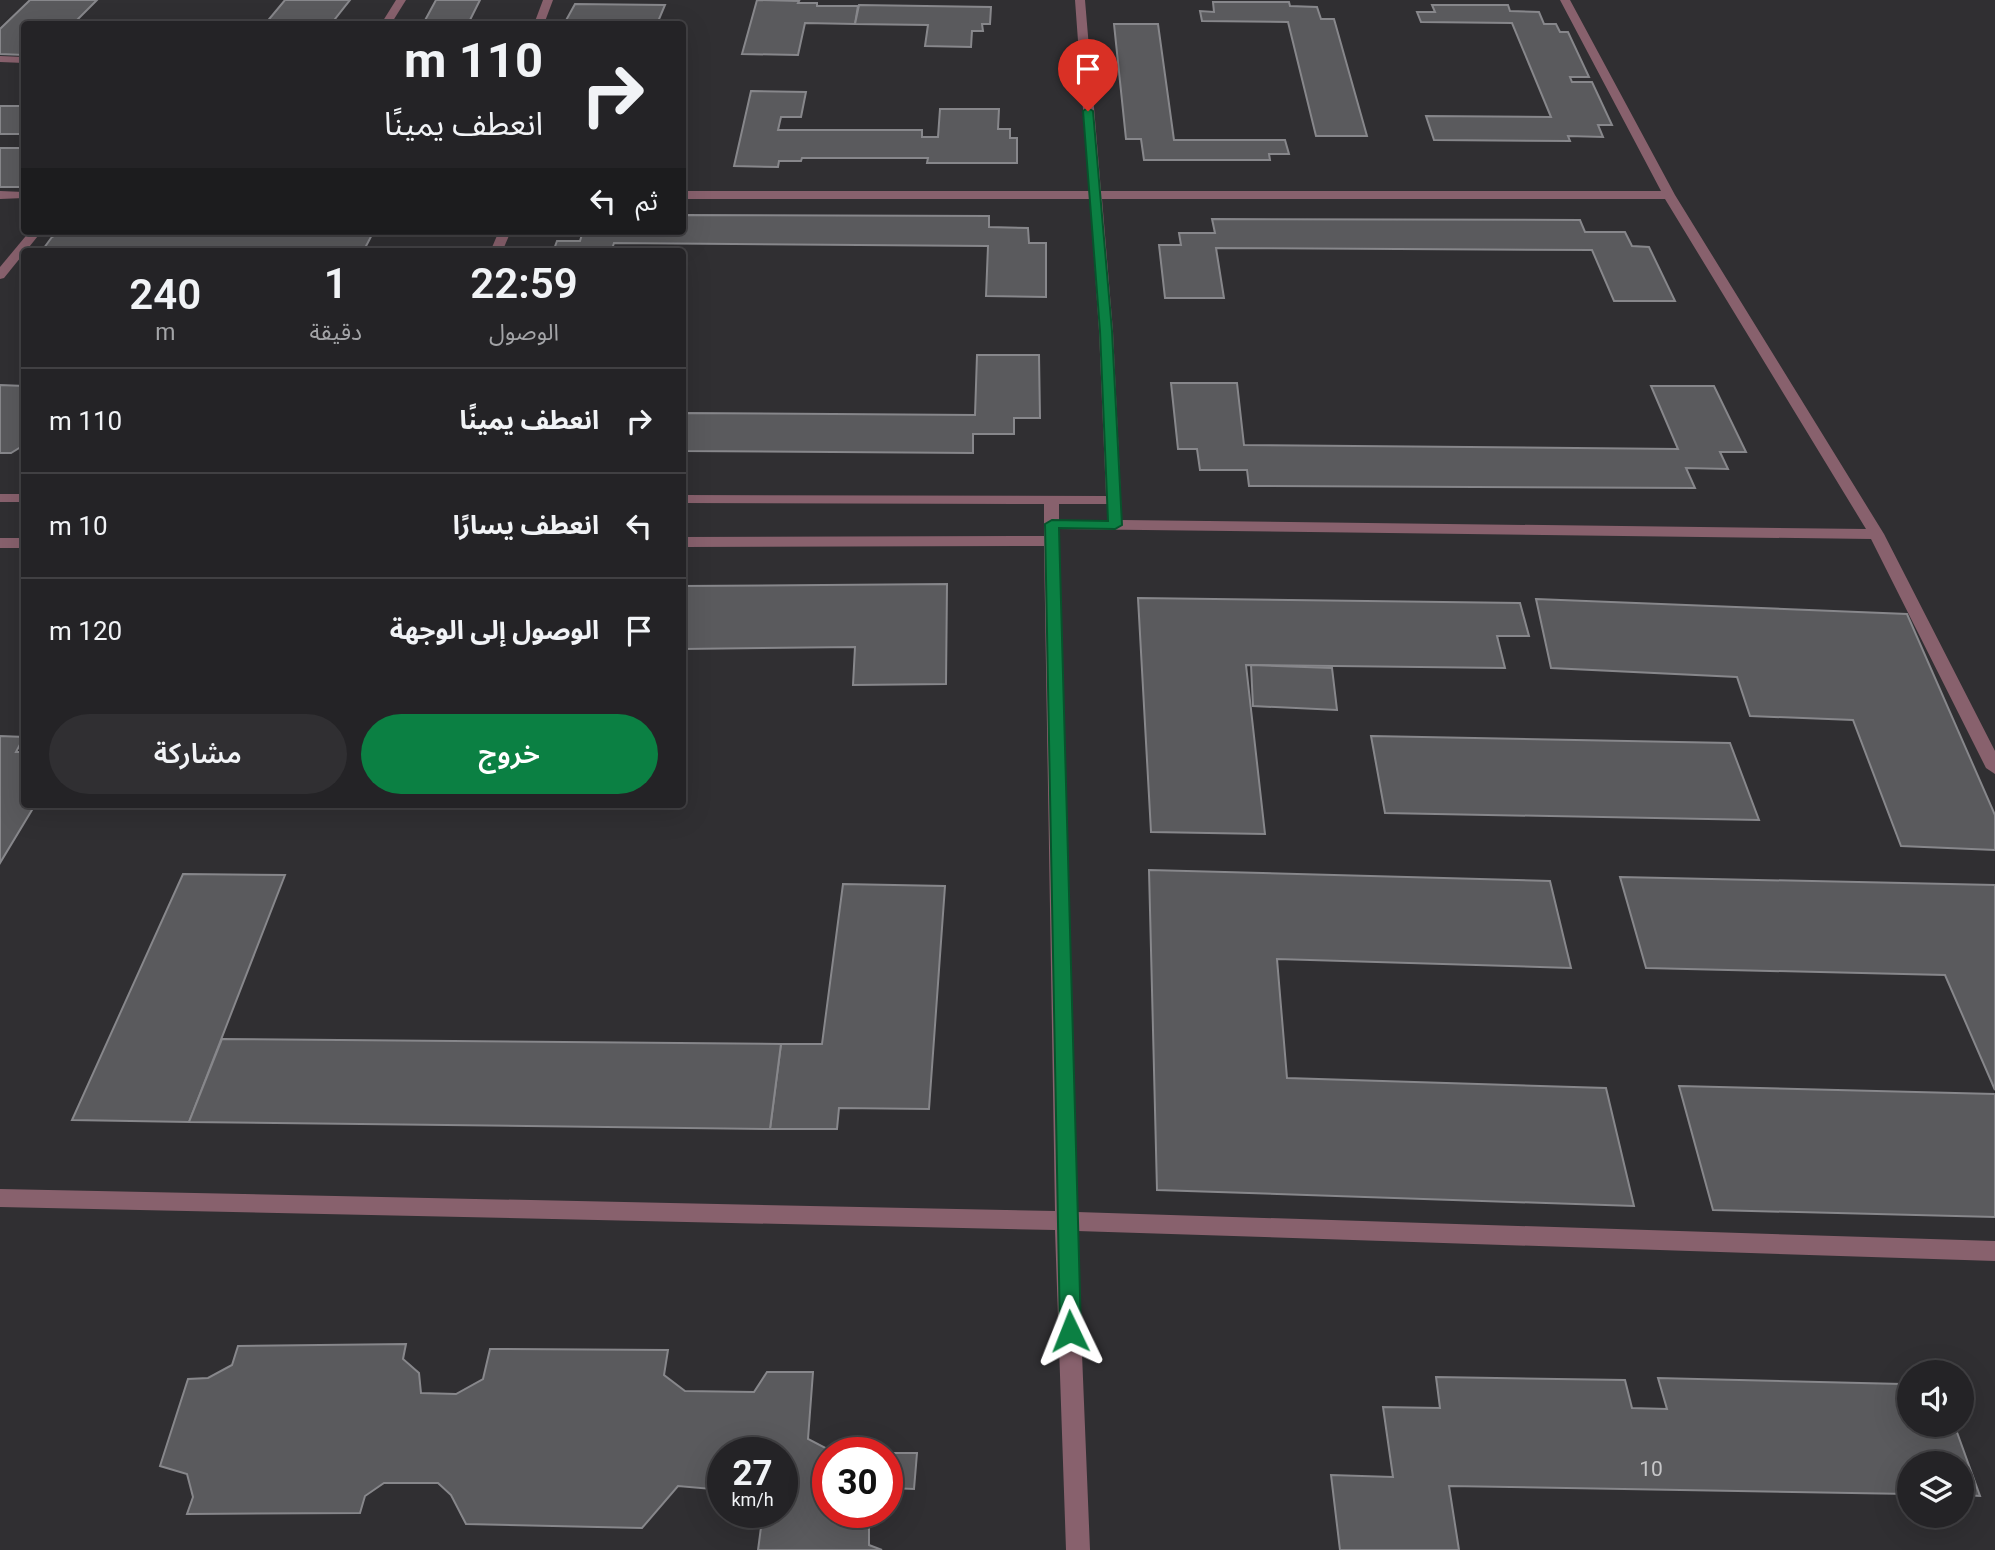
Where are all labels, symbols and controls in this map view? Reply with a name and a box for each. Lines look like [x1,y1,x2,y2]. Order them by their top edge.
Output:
text: 110 m [404,32,543,89]
pin [1058,39,1118,111]
icon: right [567,49,658,140]
icon: arrive [1069,50,1107,88]
text: انعطف يمينًا [384,105,543,143]
icon: left [584,182,622,220]
text: ثم [636,186,658,216]
text: 1 [324,259,348,308]
text: 22:59 [470,259,578,308]
text: 240 [129,270,201,319]
text: m [155,319,175,346]
text: دقيقة [310,319,362,346]
text: الوصول [489,319,559,346]
icon: right [620,402,658,440]
text: انعطف يمينًا [460,405,599,435]
text: 110 m [49,406,122,436]
icon: left [620,507,658,545]
text: انعطف يسارًا [453,510,599,540]
text: 10 m [49,511,108,541]
icon: arrive [620,612,658,650]
text: الوصول إلى الوجهة [390,615,599,645]
text: 120 m [49,616,122,646]
button: مشاركة [49,714,347,794]
button: خروج [361,714,658,794]
position arrow [1033,1294,1107,1368]
map controls [1897,1360,1974,1528]
button: sound [1897,1360,1974,1437]
speed limit sign: 30 [812,1437,903,1528]
button: layers [1897,1451,1974,1528]
text: 27 [732,1453,773,1494]
house number: 10 [1639,1457,1663,1481]
text: km/h [731,1489,774,1510]

